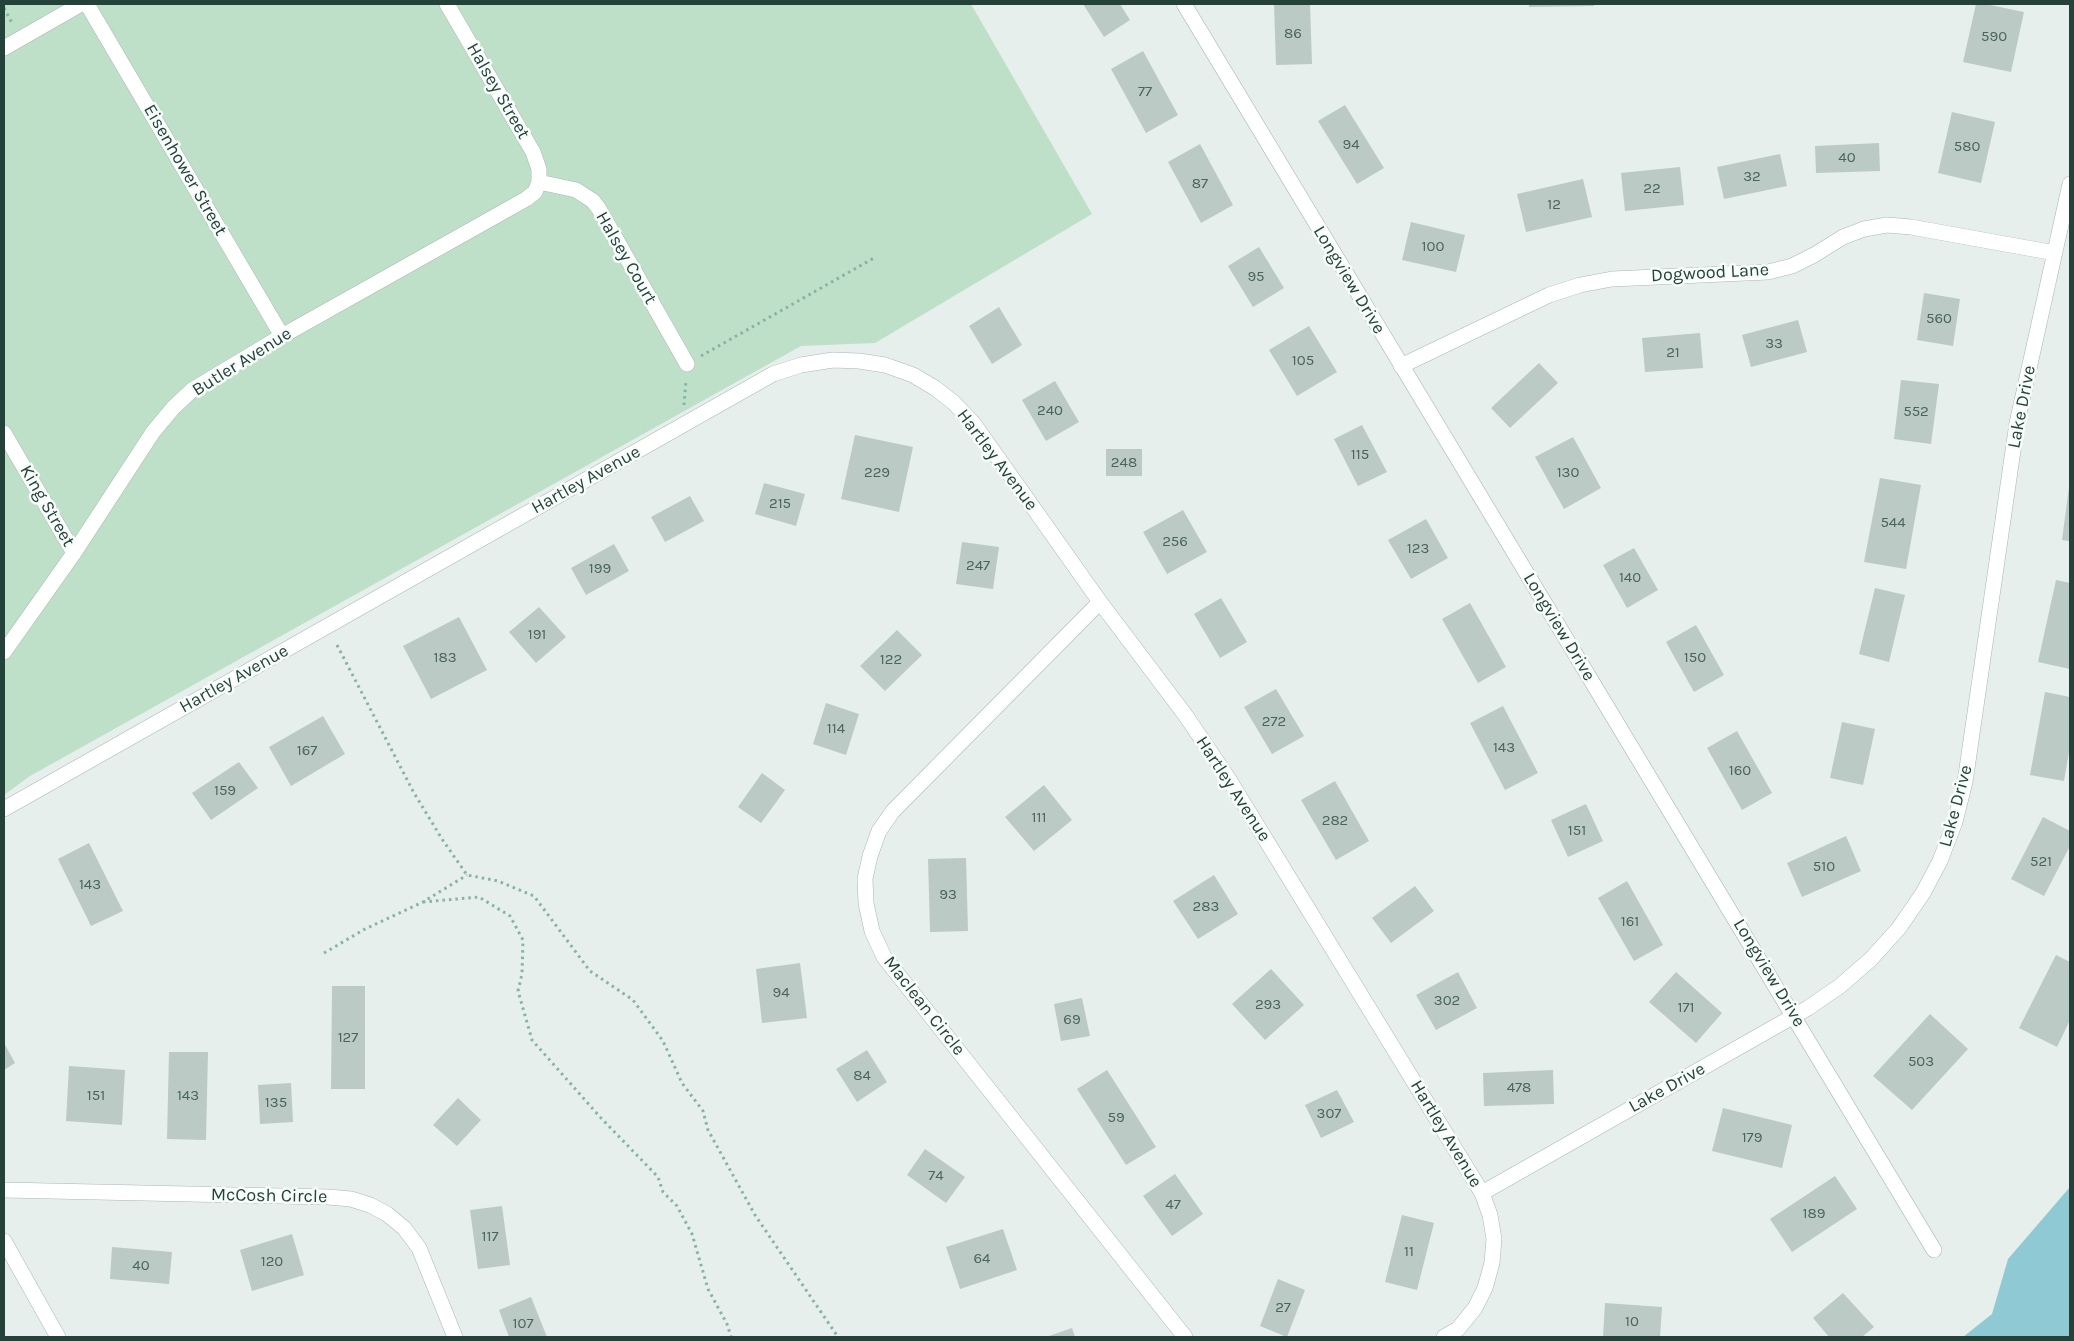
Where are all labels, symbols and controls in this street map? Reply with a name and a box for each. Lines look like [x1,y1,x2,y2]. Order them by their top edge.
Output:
house number: 86 [1284,25,1302,43]
house number: 590 [1981,28,2007,46]
street label: Halsey Street [462,39,534,143]
house number: 77 [1138,83,1152,101]
street label: Eisenhower Street [139,100,231,240]
house number: 94 [1342,136,1360,154]
house number: 580 [1954,138,1980,156]
house number: 40 [1838,149,1856,167]
house number: 32 [1743,168,1761,186]
house number: 87 [1192,175,1208,193]
house number: 22 [1643,180,1661,198]
house number: 12 [1547,196,1561,214]
street label: Halsey Court [591,208,661,308]
street label: Longview Drive [1308,222,1390,338]
house number: 100 [1422,238,1444,256]
street label: Dogwood Lane [1651,259,1769,287]
house number: 95 [1247,268,1265,286]
house number: 560 [1926,310,1952,328]
street label: Butler Avenue [188,323,296,401]
house number: 33 [1765,335,1783,353]
house number: 21 [1666,344,1680,362]
house number: 105 [1292,352,1314,370]
street label: Lake Drive [2003,364,2041,450]
house number: 240 [1037,402,1063,420]
house number: 552 [1903,403,1929,421]
street label: Hartley Avenue [952,405,1042,515]
street label: Hartley Avenue [528,441,644,519]
house number: 115 [1351,446,1369,464]
house number: 248 [1111,454,1137,472]
street label: King Street [15,461,79,551]
house number: 229 [864,464,890,482]
house number: 130 [1557,464,1579,482]
house number: 215 [769,495,791,513]
house number: 544 [1880,514,1906,532]
house number: 256 [1162,533,1188,551]
house number: 123 [1407,540,1429,558]
house number: 247 [966,557,990,575]
house number: 199 [589,560,611,578]
street label: Longview Drive [1518,569,1600,685]
house number: 140 [1619,569,1641,587]
house number: 191 [528,626,546,644]
street label: Hartley Avenue [176,640,292,718]
house number: 183 [433,649,457,667]
house number: 150 [1684,649,1706,667]
house number: 122 [880,651,902,669]
house number: 272 [1262,713,1286,731]
house number: 114 [827,720,845,738]
street label: Hartley Avenue [1191,732,1275,846]
house number: 143 [1493,739,1515,757]
house number: 167 [297,742,317,760]
house number: 160 [1729,762,1751,780]
street label: Lake Drive [1935,763,1977,849]
house number: 159 [214,782,236,800]
house number: 111 [1032,809,1046,827]
house number: 282 [1322,812,1348,830]
house number: 151 [1568,822,1586,840]
house number: 521 [2030,853,2052,871]
house number: 510 [1813,858,1835,876]
house number: 143 [79,876,101,894]
house number: 93 [939,886,957,904]
house number: 283 [1193,898,1219,916]
house number: 161 [1621,913,1639,931]
street label: Longview Drive [1728,915,1810,1031]
street label: Maclean Circle [878,952,970,1060]
house number: 94 [772,984,790,1002]
house number: 302 [1434,992,1460,1010]
house number: 293 [1255,996,1281,1014]
house number: 171 [1678,999,1694,1017]
house number: 69 [1063,1011,1081,1029]
house number: 127 [338,1029,358,1047]
house number: 503 [1908,1053,1934,1071]
street label: Lake Drive [1625,1058,1709,1118]
house number: 84 [853,1067,871,1085]
street label: Hartley Avenue [1405,1076,1487,1192]
house number: 478 [1507,1079,1531,1097]
house number: 151 [87,1087,105,1105]
house number: 143 [177,1087,199,1105]
house number: 135 [265,1094,287,1112]
house number: 307 [1317,1105,1341,1123]
house number: 59 [1107,1109,1125,1127]
house number: 179 [1742,1129,1762,1147]
house number: 74 [928,1167,944,1185]
street label: McCosh Circle [211,1184,327,1208]
house number: 47 [1165,1196,1181,1214]
house number: 189 [1803,1205,1825,1223]
house number: 117 [482,1228,498,1246]
house number: 11 [1404,1243,1414,1261]
house number: 64 [974,1250,990,1268]
house number: 120 [261,1253,283,1271]
house number: 40 [132,1257,150,1275]
house number: 27 [1275,1299,1291,1317]
house number: 10 [1625,1313,1639,1331]
house number: 107 [513,1315,533,1333]

